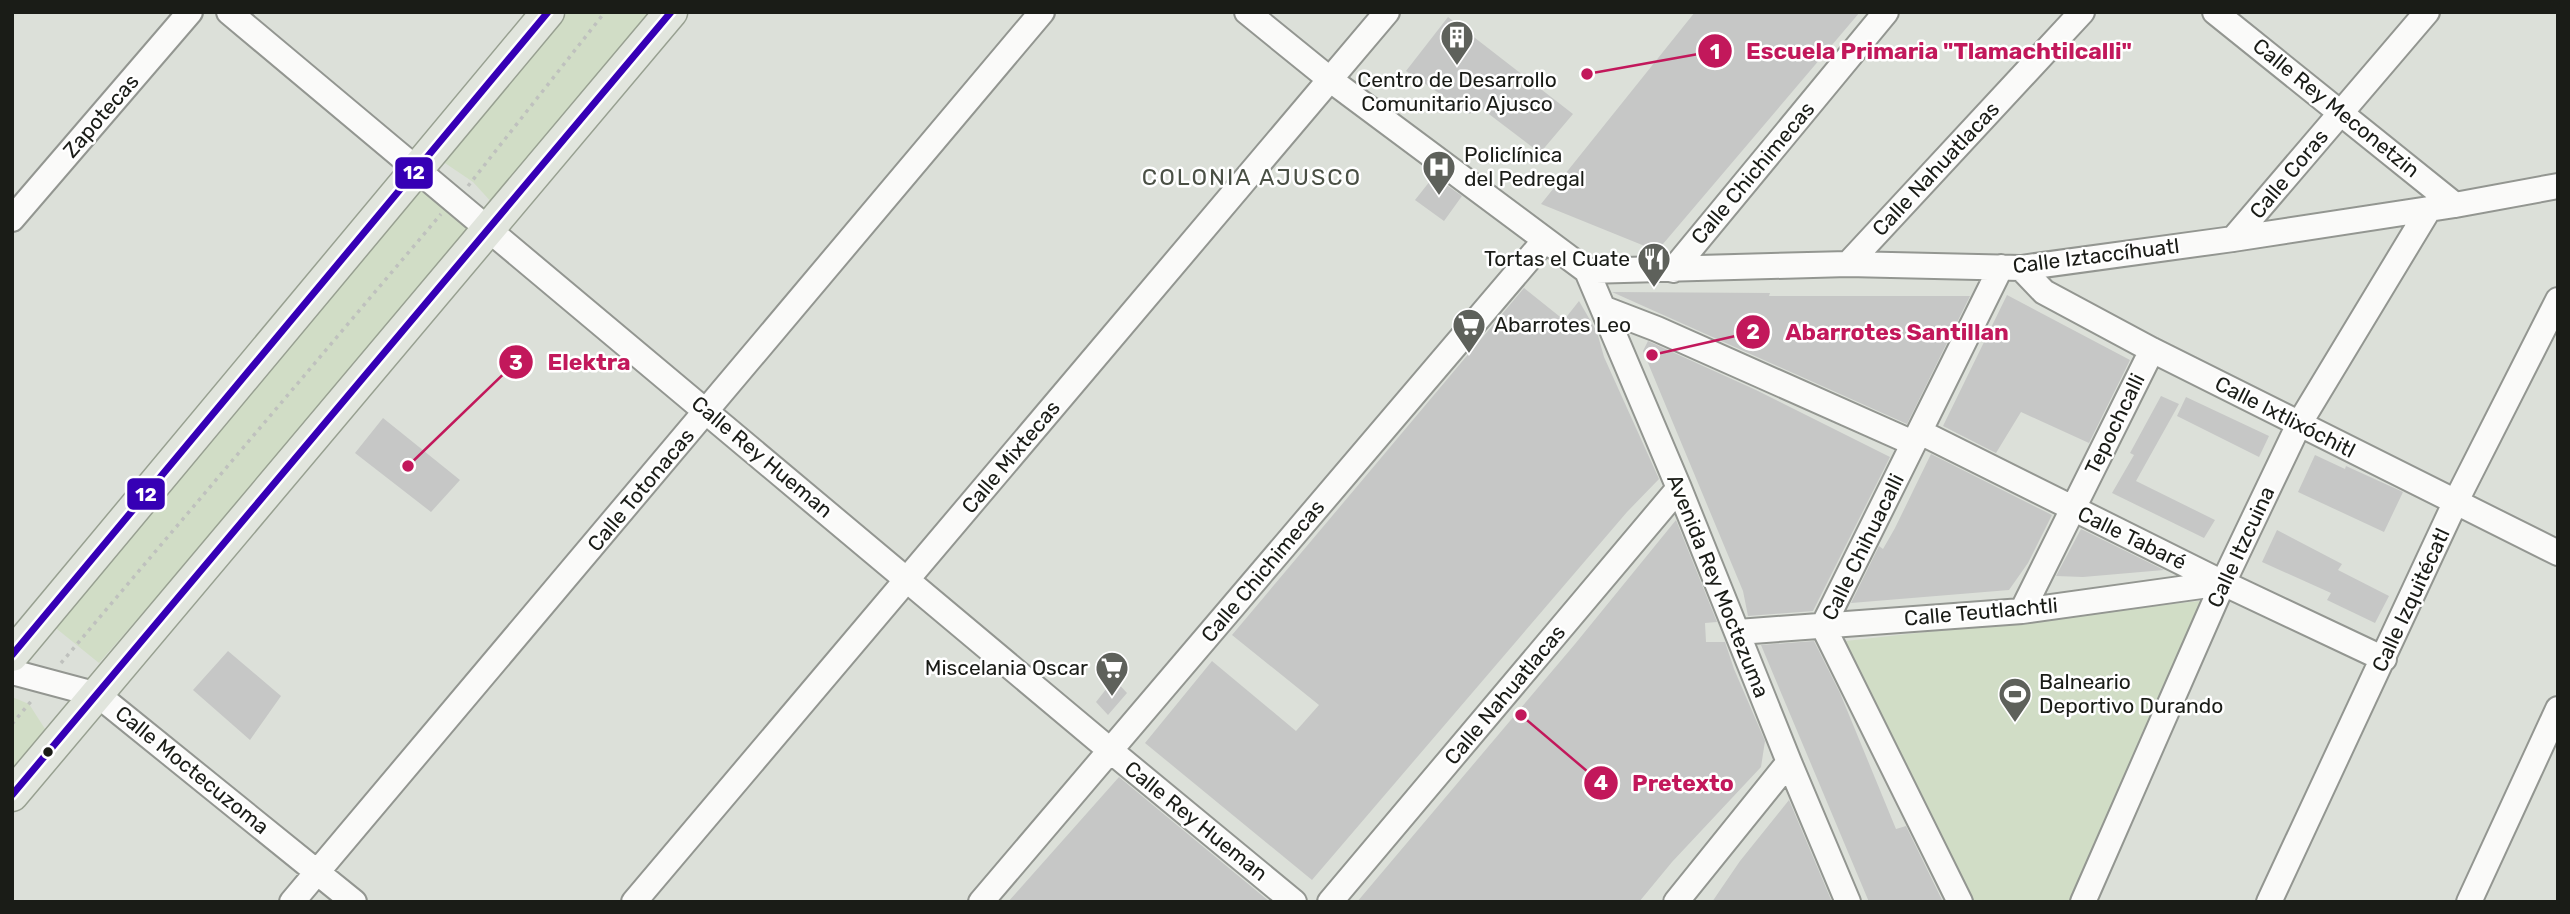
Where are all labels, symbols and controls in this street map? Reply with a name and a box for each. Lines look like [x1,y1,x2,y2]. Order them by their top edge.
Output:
building icon: Centro de Desarrollo Comunitario Ajusco [1438,18,1476,67]
callout: Escuela Primaria "Tlamachtilcalli" [1697,29,2146,73]
street label: Calle Rey Meconetzin [2248,33,2425,182]
text: Escuela Primaria "Tlamachtilcalli" [1746,37,2132,65]
text: 1 [1710,39,1720,64]
place label: Centro de Desarrollo Comunitario Ajusco [1357,67,1557,116]
street label: Zapotecas [58,69,144,163]
street label: Calle Chichimecas [1686,96,1820,249]
street label: Calle Nahuatlacas [1867,96,2004,241]
street label: Calle Coras [2244,124,2333,223]
place label: Policlínica del Pedregal [1464,142,1585,191]
hospital icon: Policlínica del Pedregal [1420,148,1458,197]
line badge: 12 [394,156,434,190]
text: 12 [403,161,425,184]
district label: COLONIA AJUSCO [1142,163,1362,191]
street label: Calle Iztaccíhuatl [2011,233,2181,278]
restaurant icon: Tortas el Cuate [1635,240,1673,289]
place label: Tortas el Cuate [1484,246,1630,271]
supermarket icon: Abarrotes Leo [1450,306,1488,355]
callout: Abarrotes Santillan [1736,310,2023,354]
place label: Abarrotes Leo [1494,312,1631,337]
text: Abarrotes Santillan [1785,318,2009,346]
text: 2 [1746,319,1760,344]
callout: Elektra [499,340,645,384]
text: Elektra [548,348,630,376]
text: 3 [509,350,523,375]
street label: Tepochcalli [2079,369,2150,478]
street label: Calle Ixtlixóchitl [2211,370,2360,463]
street label: Calle Rey Hueman [687,390,838,523]
street label: Calle Mixtecas [956,395,1065,518]
street label: Calle Totonacas [582,423,699,556]
street label: Calle Chihuacalli [1816,469,1909,624]
street label: Avenida Rey Moctezuma [1662,471,1775,701]
line badge: 12 [126,477,166,511]
street label: Calle Itzcuina [2202,482,2280,611]
text: 12 [135,483,157,506]
street label: Calle Chichimecas [1196,494,1330,647]
street label: Calle Tabaré [2074,501,2191,575]
street label: Calle Izquitécatl [2366,524,2455,676]
street label: Calle Teutlachtli [1903,592,2059,631]
street label: Calle Nahuatlacas [1439,620,1570,770]
supermarket icon: Miscelania Oscar [1093,649,1131,698]
place label: Miscelania Oscar [925,655,1088,680]
place label: Balneario Deportivo Durando [2039,669,2223,718]
sports icon: Balneario Deportivo Durando [1996,675,2034,724]
street label: Calle Moctecuzoma [111,700,274,839]
unlabelled marker [41,745,55,759]
street label: Calle Rey Hueman [1120,755,1273,886]
callout: Pretexto [1583,761,1748,805]
text: Pretexto [1632,769,1734,797]
text: 4 [1594,770,1608,795]

